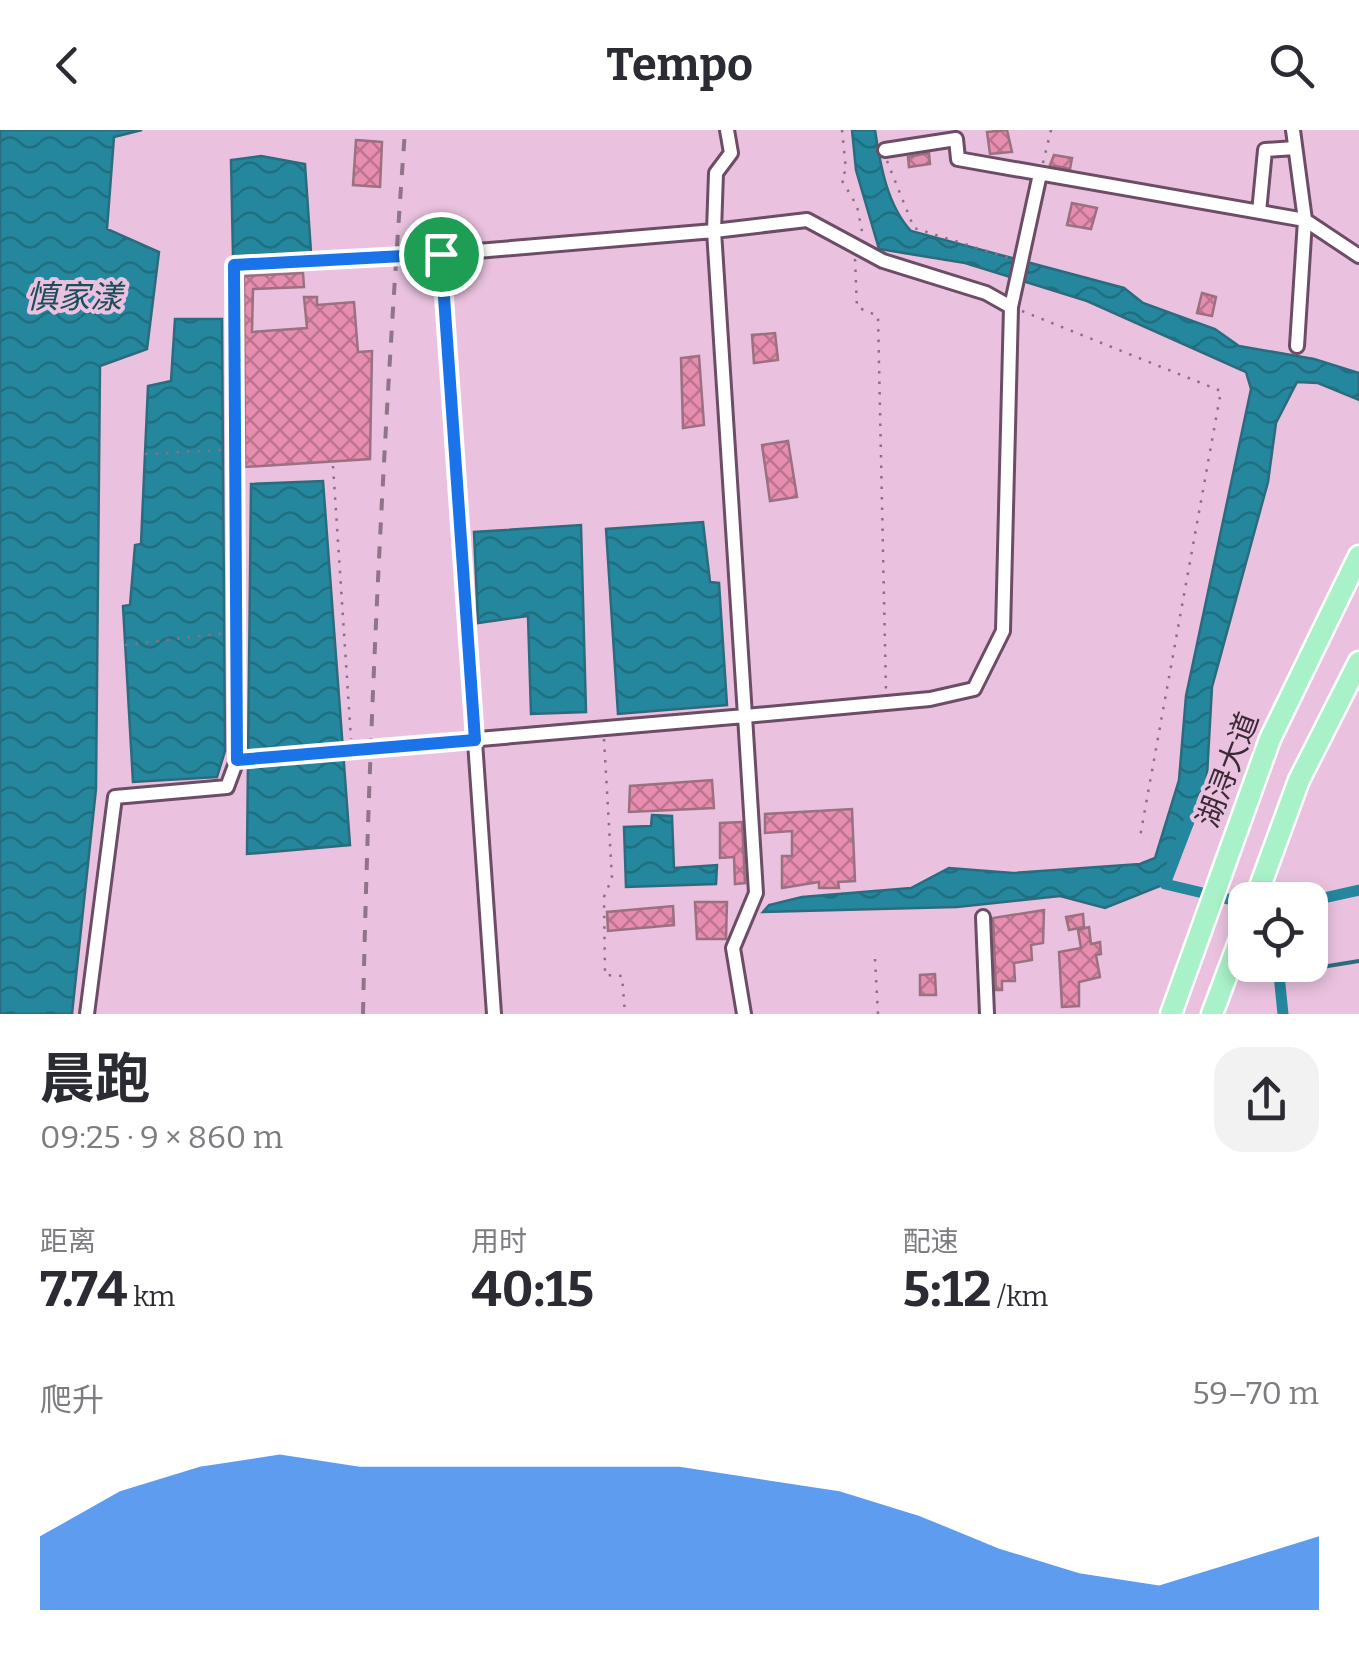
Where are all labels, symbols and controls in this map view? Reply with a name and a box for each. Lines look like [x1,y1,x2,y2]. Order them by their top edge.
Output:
icon: back [40,38,95,93]
text: Tempo [606,38,753,92]
icon: search [1264,38,1319,93]
pin [399,212,484,297]
icon: arrive [414,227,469,282]
water label: 慎家漾 [26,278,126,316]
street label: 湖浔大道 [1190,708,1266,832]
map controls [1228,882,1328,982]
button: locate [1228,882,1328,982]
text: 晨跑 [40,1047,150,1113]
button: share [1214,1047,1319,1152]
text: 09:25 · 9 × 860 m [40,1118,283,1156]
text: 距离 [40,1225,96,1258]
text: 用时 [471,1225,527,1258]
text: 配速 [903,1225,959,1258]
text: 7.74 [40,1259,128,1319]
text: 40:15 [471,1259,594,1319]
text: 5:12 [903,1259,991,1319]
text: km [128,1280,175,1313]
text: /km [991,1280,1048,1313]
text: 59–70 m [1193,1374,1319,1412]
text: 爬升 [40,1381,104,1419]

